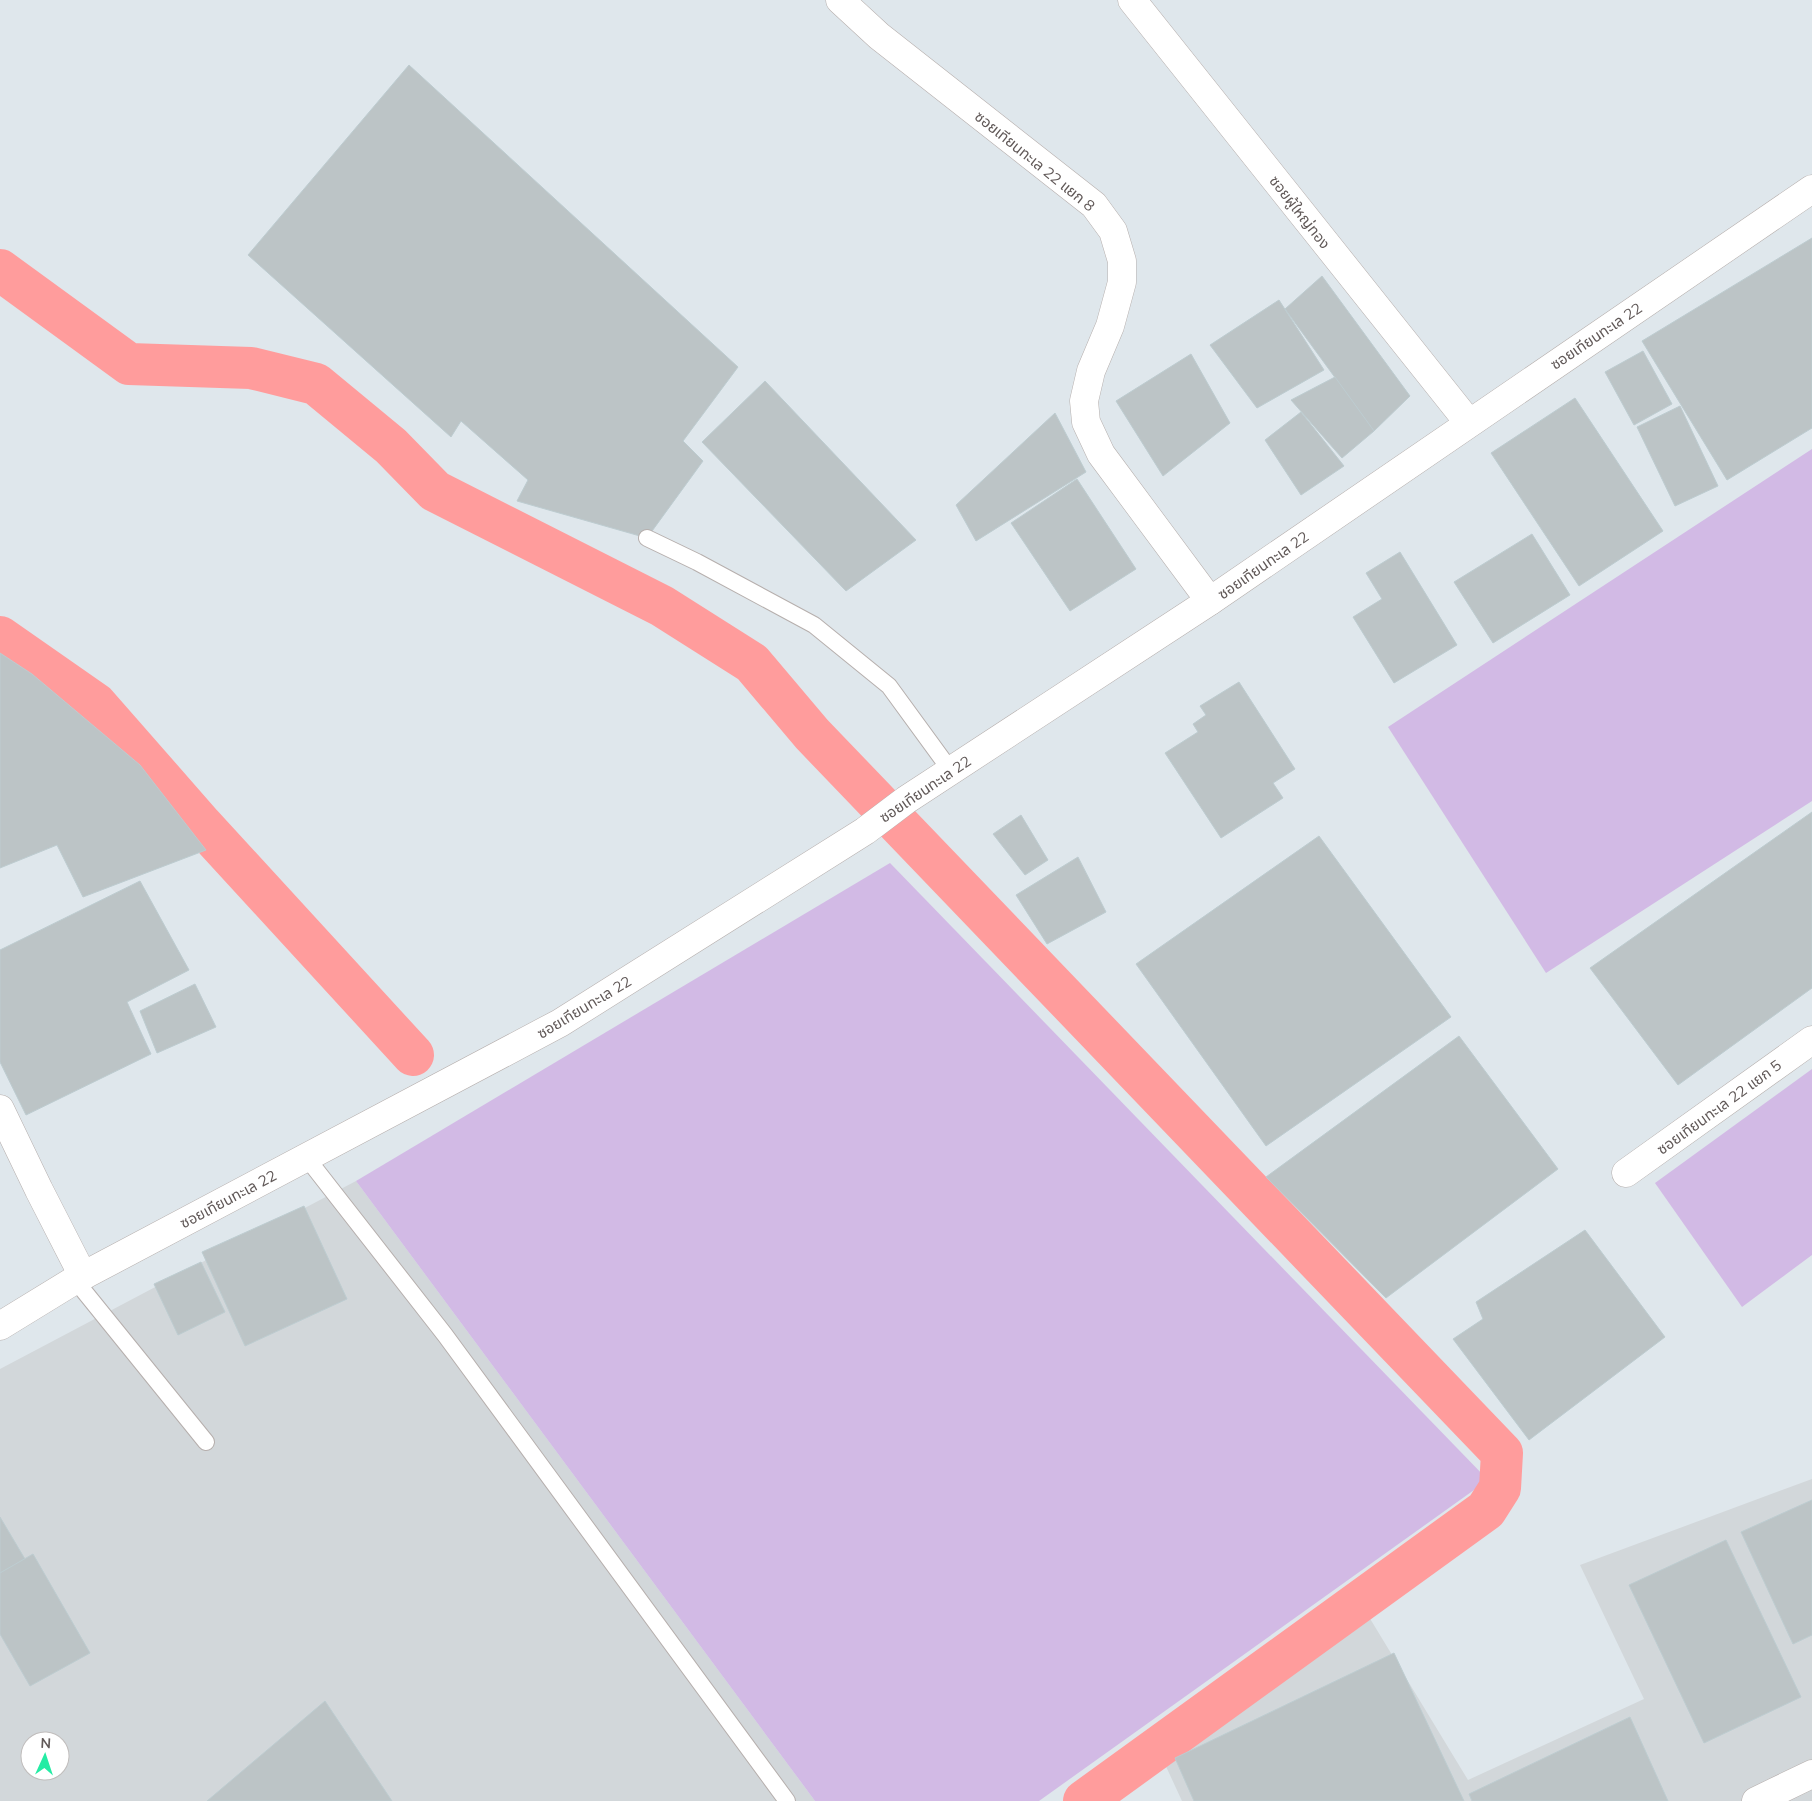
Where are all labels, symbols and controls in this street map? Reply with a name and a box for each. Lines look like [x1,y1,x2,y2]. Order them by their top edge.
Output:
street label: ซอยเทียนทะเล 22 แยก 8 [971,107,1099,215]
street label: ซอยผู้ใหญ่ทอง [1265,171,1335,253]
street label: ซอยเทียนทะเล 22 [1547,298,1645,374]
street label: ซอยเทียนทะเล 22 [1214,527,1312,603]
street label: ซอยเทียนทะเล 22 [876,751,974,827]
street label: ซอยเทียนทะเล 22 [533,971,635,1043]
street label: ซอยเทียนทะเล 22 แยก 5 [1653,1055,1785,1159]
street label: ซอยเทียนทะเล 22 [177,1166,279,1232]
north arrow [20,1731,70,1781]
text: N [40,1734,51,1752]

